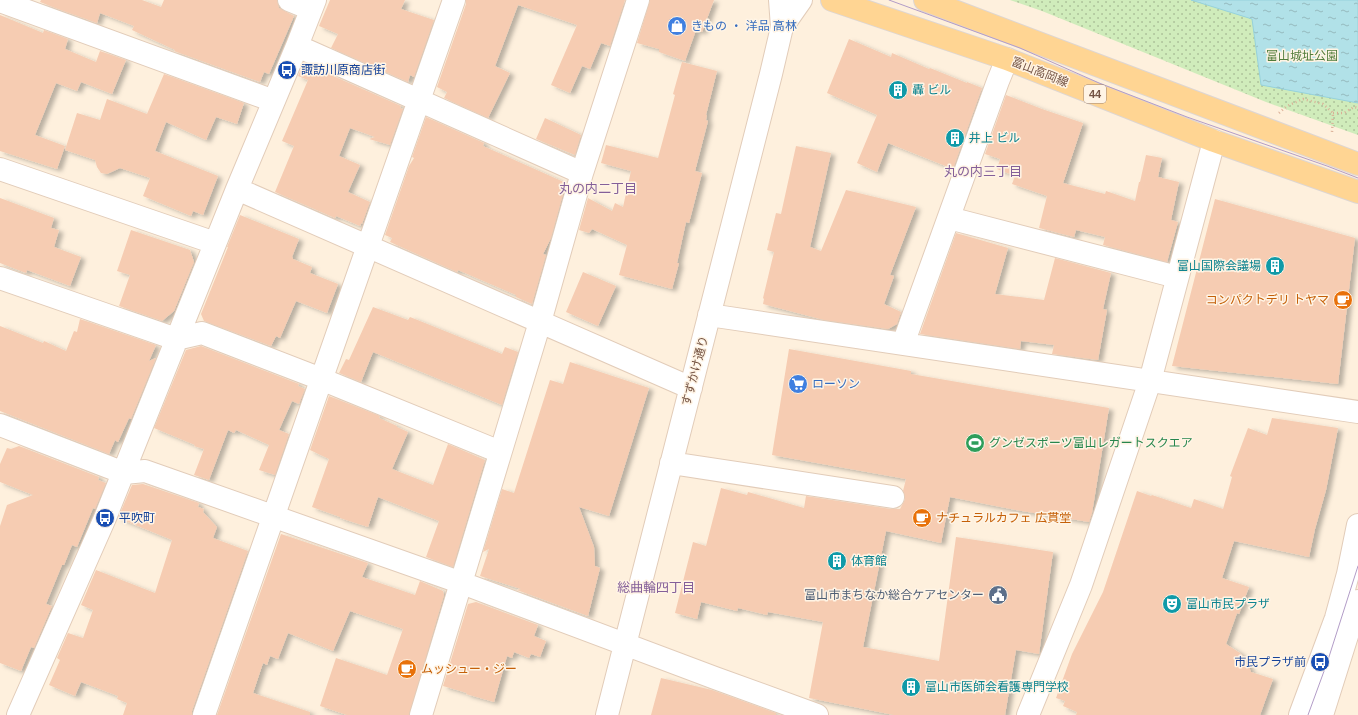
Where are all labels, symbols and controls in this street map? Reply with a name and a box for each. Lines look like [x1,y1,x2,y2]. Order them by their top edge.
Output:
shop icon: きもの ・ 洋品 高林 [666,15,688,37]
place label: きもの ・ 洋品 高林 [691,19,797,33]
park label: 富山城址公園 [1266,49,1338,63]
street label: 富山高岡線 [1010,54,1070,90]
bus stop icon: 諏訪川原商店街 [276,59,298,81]
place label: 諏訪川原商店街 [301,63,385,77]
building icon: 轟 ビル [887,79,909,101]
place label: 轟 ビル [912,83,951,97]
road number: 44 [1084,85,1106,103]
building icon: 井上 ビル [944,127,966,149]
place label: 井上 ビル [969,131,1020,145]
district label: 丸の内三丁目 [944,164,1022,179]
district label: 丸の内二丁目 [559,181,637,196]
building icon: 富山国際会議場 [1264,255,1286,277]
place label: 富山国際会議場 [1177,259,1261,273]
cafe icon: コンパクトデリ トヤマ [1332,289,1354,311]
place label: コンパクトデリ トヤマ [1206,293,1329,307]
street label: すずかけ通り [679,334,711,408]
supermarket icon: ローソン [787,373,809,395]
place label: ローソン [812,377,860,391]
sports icon: グンゼスポーツ富山レガートスクエア [964,432,986,454]
place label: グンゼスポーツ富山レガートスクエア [989,436,1193,450]
bus stop icon: 平吹町 [94,507,116,529]
cafe icon: ナチュラルカフェ 広貫堂 [911,507,933,529]
place label: 平吹町 [119,511,155,525]
place label: ナチュラルカフェ 広貫堂 [936,511,1071,525]
building icon: 体育館 [826,550,848,572]
place label: 体育館 [851,554,887,568]
district label: 総曲輪四丁目 [617,580,695,595]
public building icon: 富山市まちなか総合ケアセンター [987,584,1009,606]
place label: 富山市まちなか総合ケアセンター [804,588,984,602]
theatre icon: 富山市民プラザ [1161,593,1183,615]
place label: 富山市民プラザ [1186,597,1270,611]
bus stop icon: 市民プラザ前 [1309,651,1331,673]
place label: 市民プラザ前 [1234,655,1306,669]
cafe icon: ムッシュー・ジー [396,658,418,680]
place label: ムッシュー・ジー [421,662,517,676]
building icon: 富山市医師会看護専門学校 [900,676,922,698]
place label: 富山市医師会看護専門学校 [925,680,1069,694]

